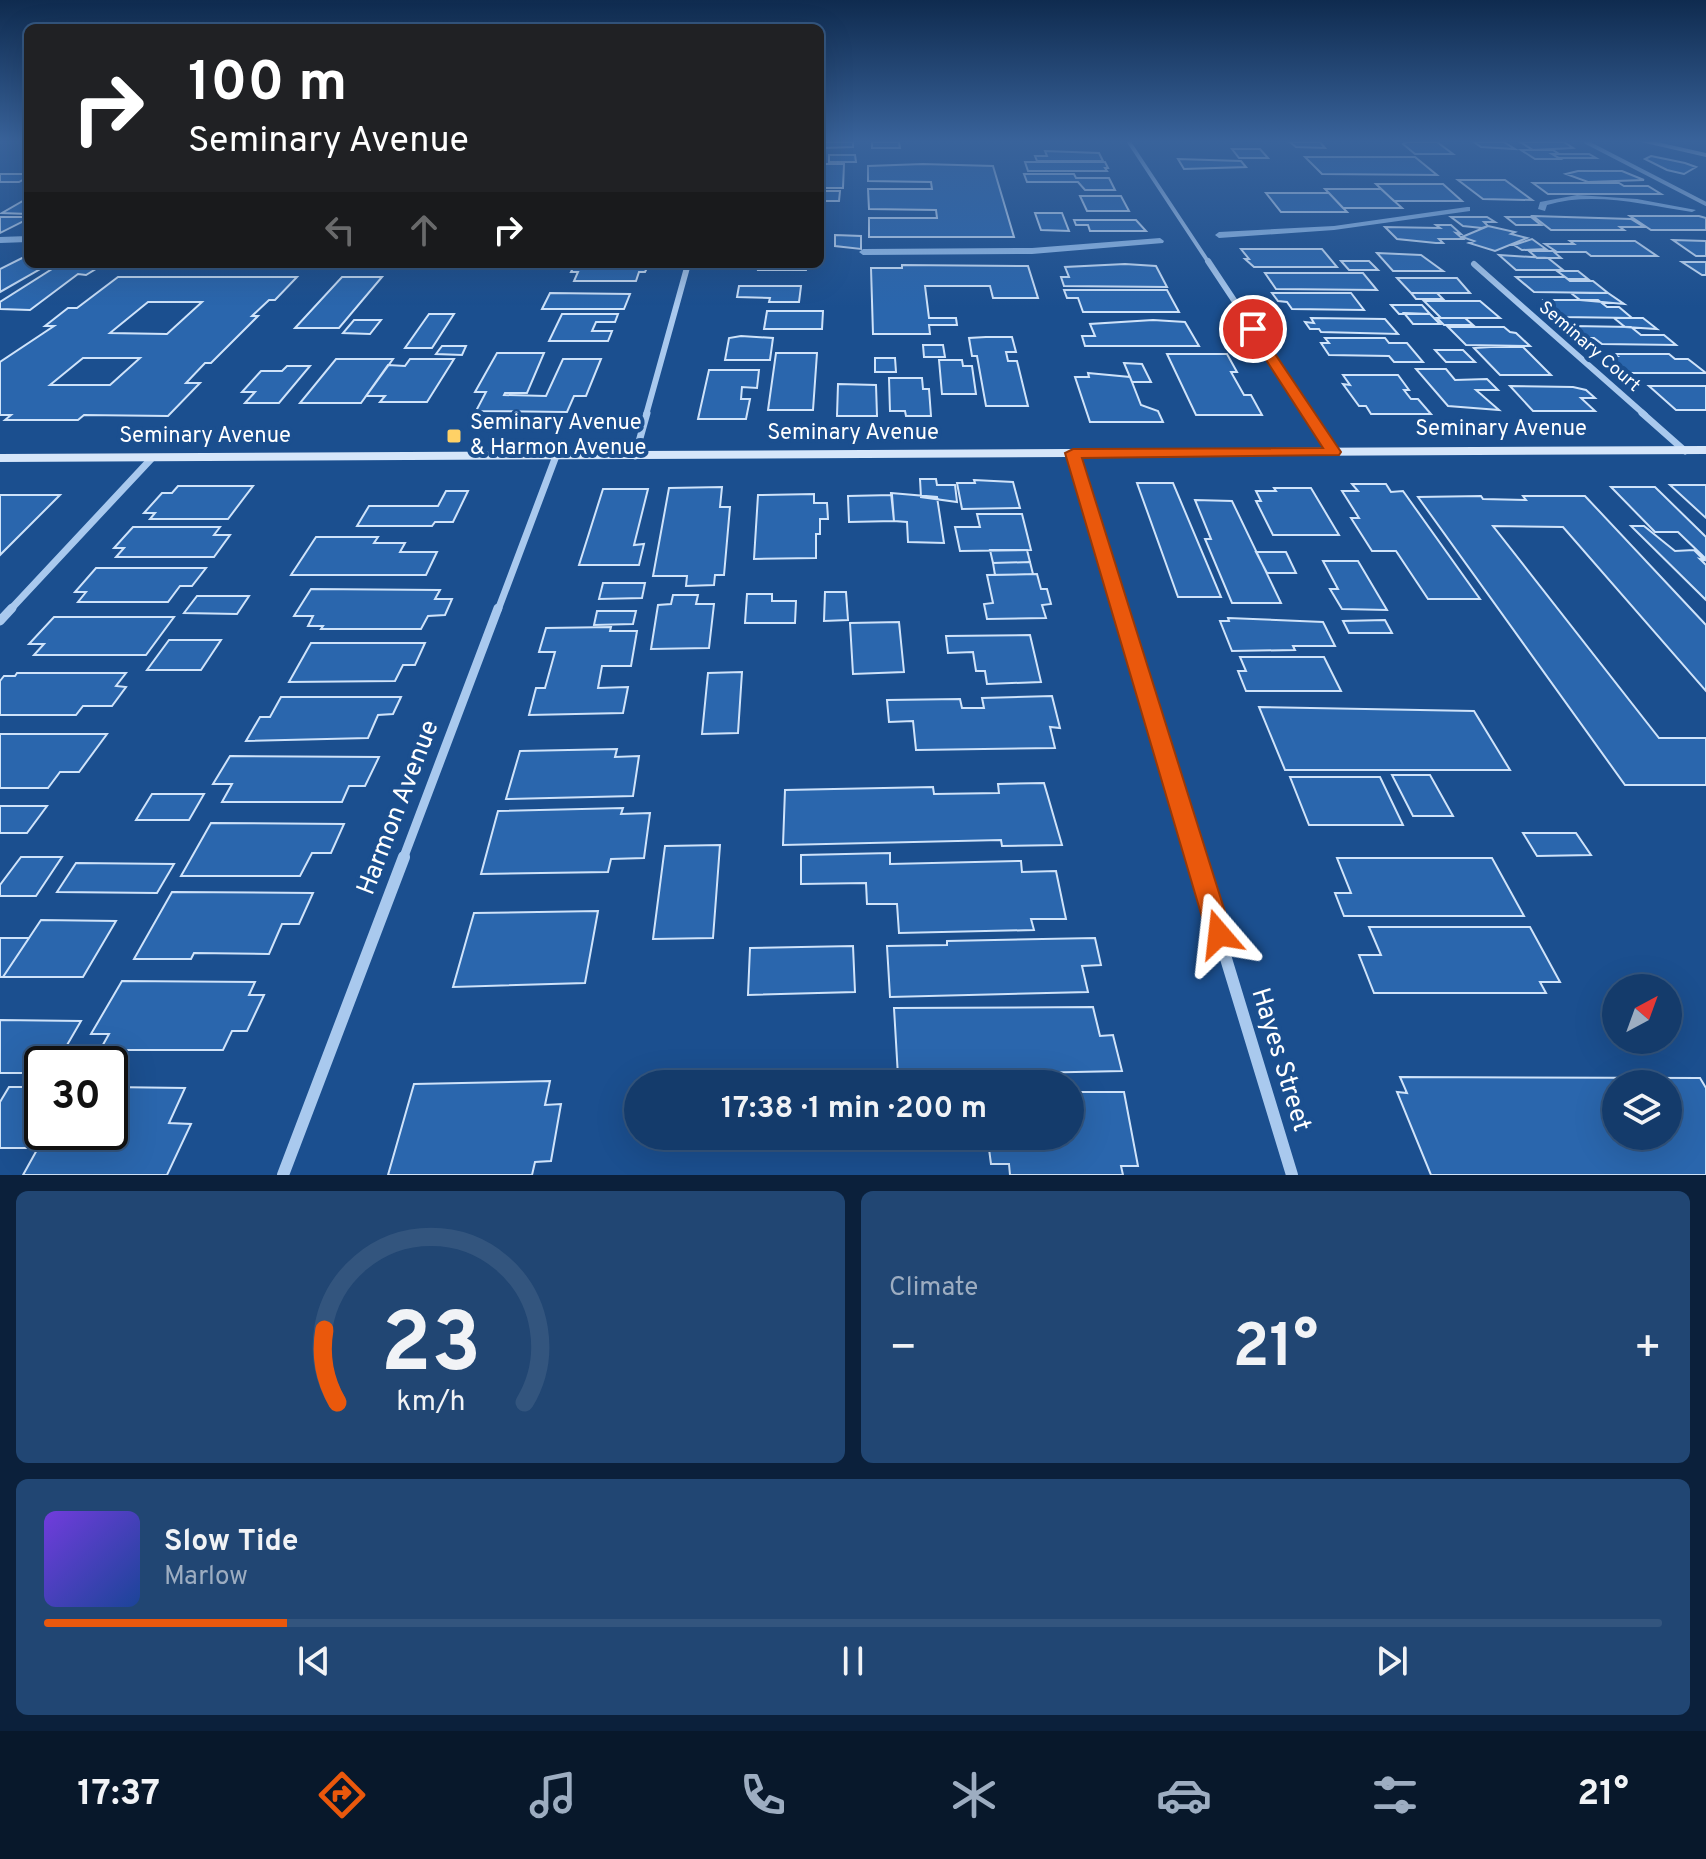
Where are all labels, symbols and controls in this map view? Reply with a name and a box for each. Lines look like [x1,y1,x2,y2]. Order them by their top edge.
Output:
text: 100 m [188,50,347,120]
icon: right [56,56,160,160]
text: Seminary Avenue [188,119,469,165]
icon: left [318,208,362,252]
icon: ahead [402,208,446,252]
icon: right [486,208,530,252]
pin [1219,295,1287,363]
street label: Seminary Court [1533,297,1645,397]
icon: arrive [1231,307,1275,351]
place label: Seminary Avenue & Harmon Avenue [470,410,646,462]
street label: Seminary Avenue [1415,416,1587,443]
street label: Seminary Avenue [767,420,939,447]
street label: Seminary Avenue [119,423,291,450]
marker: Seminary Avenue & Harmon Avenue [445,427,463,445]
street label: Harmon Avenue [350,716,448,900]
position arrow [1177,892,1261,976]
north arrow [1602,974,1682,1054]
map controls [1602,974,1682,1150]
street label: Hayes Street [1243,984,1317,1136]
speed limit sign: 30 [24,1046,128,1150]
button: layers [1602,1070,1682,1150]
text: 17:38 · 1 min · 200 m [721,1091,987,1128]
text: Climate [889,1272,978,1305]
text: 23 [380,1296,481,1401]
text: 21° [1233,1312,1318,1388]
text: − [889,1322,917,1378]
text: + [1634,1322,1662,1378]
text: km/h [396,1385,465,1421]
text: Slow Tide [164,1524,298,1561]
text: Marlow [164,1561,248,1594]
icon: previous [292,1639,336,1683]
icon: pause [831,1639,875,1683]
icon: next [1370,1639,1414,1683]
icon: directions [314,1767,370,1823]
icon: music [525,1767,581,1823]
icon: phone [735,1767,791,1823]
icon: climate [946,1767,1002,1823]
icon: car [1156,1767,1212,1823]
icon: filters [1367,1767,1423,1823]
text: 17:37 [77,1772,160,1818]
text: 21° [1577,1772,1629,1818]

